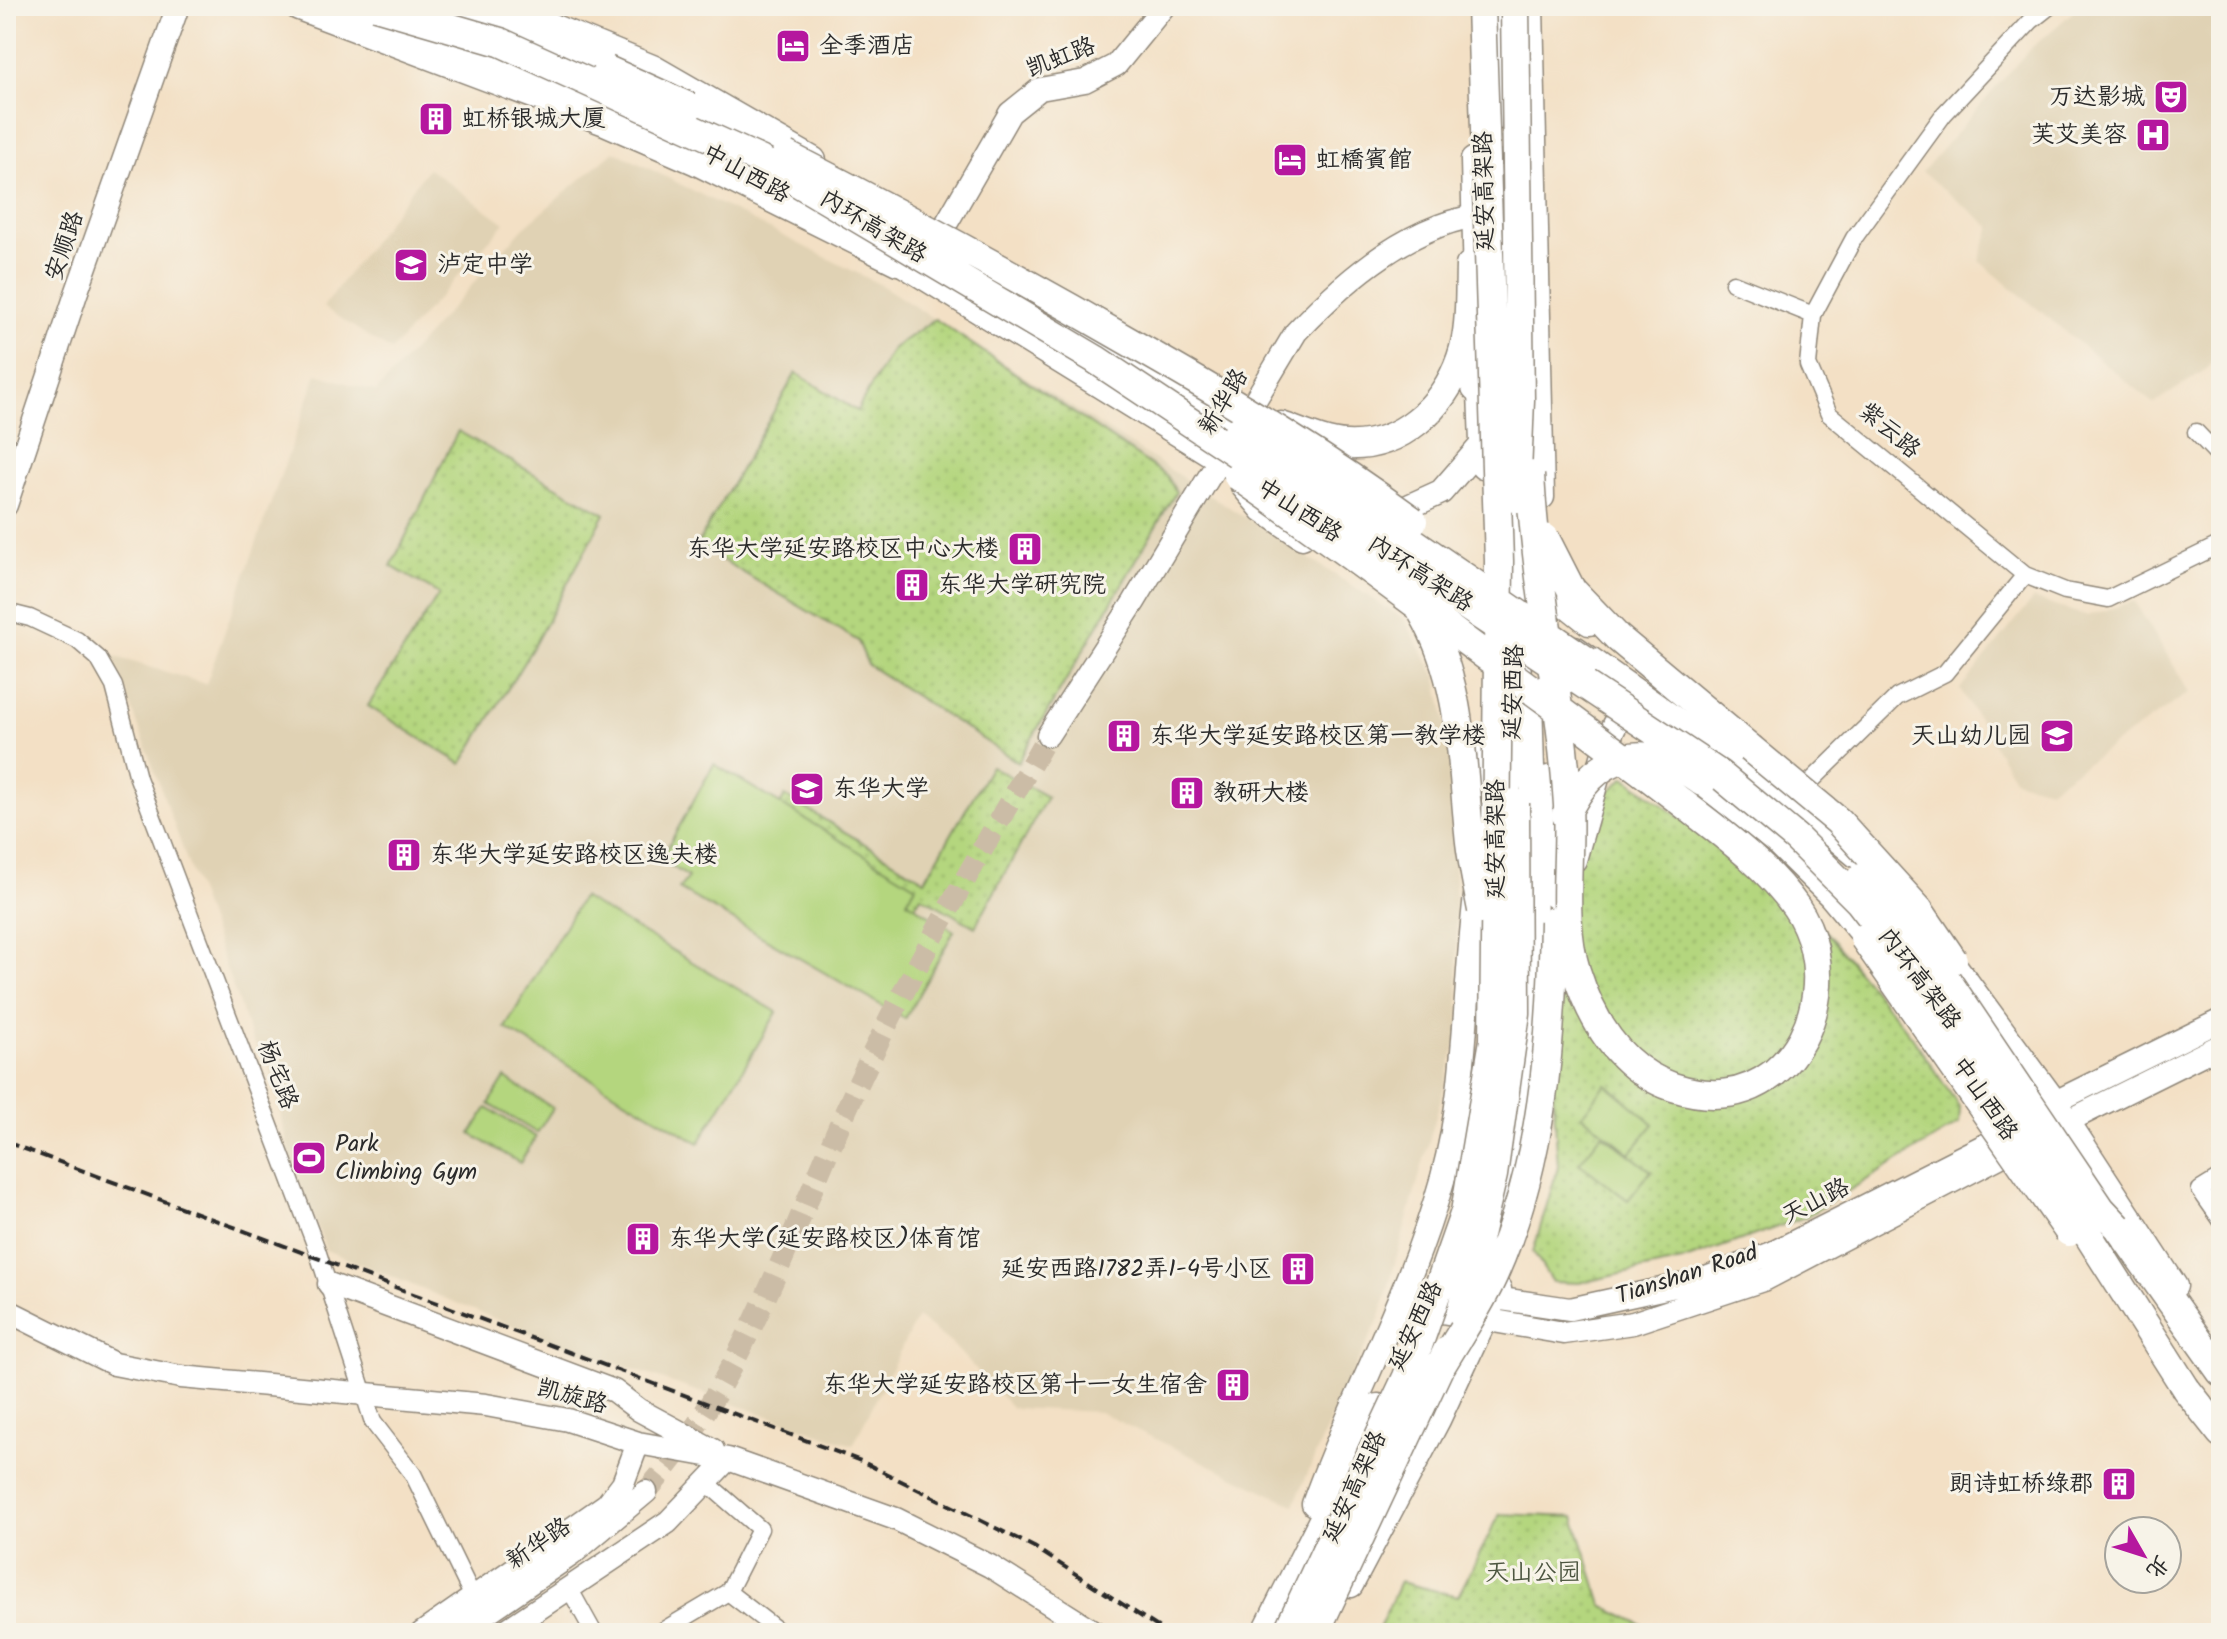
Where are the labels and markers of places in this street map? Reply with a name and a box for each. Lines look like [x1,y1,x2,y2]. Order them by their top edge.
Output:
hotel icon: 全季酒店 [774,27,812,65]
place label: 全季酒店 [819,27,915,66]
place label: 万达影城 [2049,78,2145,117]
theatre icon: 万达影城 [2152,78,2190,116]
building icon: 虹桥银城大厦 [417,100,455,138]
place label: 虹桥银城大厦 [462,100,606,139]
place label: 芙艾美容 [2031,116,2127,155]
hospital icon: 芙艾美容 [2134,116,2172,154]
hotel icon: 虹橋賓館 [1271,141,1309,179]
place label: 虹橋賓館 [1316,141,1412,180]
school or university icon: 泸定中学 [392,246,430,284]
place label: 泸定中学 [437,246,533,285]
place label: 东华大学延安路校区中心大楼 [687,530,999,569]
building icon: 东华大学延安路校区中心大楼 [1006,530,1044,568]
building icon: 东华大学研究院 [893,566,931,604]
place label: 东华大学研究院 [938,566,1106,605]
building icon: 东华大学延安路校区第一教学楼 [1105,717,1143,755]
place label: 东华大学延安路校区第一教学楼 [1150,717,1486,756]
place label: 天山幼儿园 [1911,717,2031,756]
school or university icon: 天山幼儿园 [2038,717,2076,755]
school or university icon: 东华大学 [788,770,826,808]
place label: 东华大学 [833,770,929,809]
building icon: 教研大楼 [1168,774,1206,812]
place label: 教研大楼 [1213,774,1309,813]
building icon: 东华大学延安路校区逸夫楼 [385,836,423,874]
place label: 东华大学延安路校区逸夫楼 [430,836,718,875]
place label: Park Climbing Gym [335,1125,477,1192]
sports icon: Park Climbing Gym [290,1139,328,1177]
building icon: 东华大学(延安路校区)体育馆 [624,1220,662,1258]
place label: 东华大学(延安路校区)体育馆 [669,1220,981,1259]
place label: 延安西路1782弄1-4号小区 [1001,1250,1272,1289]
building icon: 延安西路1782弄1-4号小区 [1279,1250,1317,1288]
place label: 东华大学延安路校区第十一女生宿舍 [823,1366,1207,1405]
building icon: 东华大学延安路校区第十一女生宿舍 [1214,1366,1252,1404]
place label: 朗诗虹桥绿郡 [1949,1465,2093,1504]
building icon: 朗诗虹桥绿郡 [2100,1465,2138,1503]

